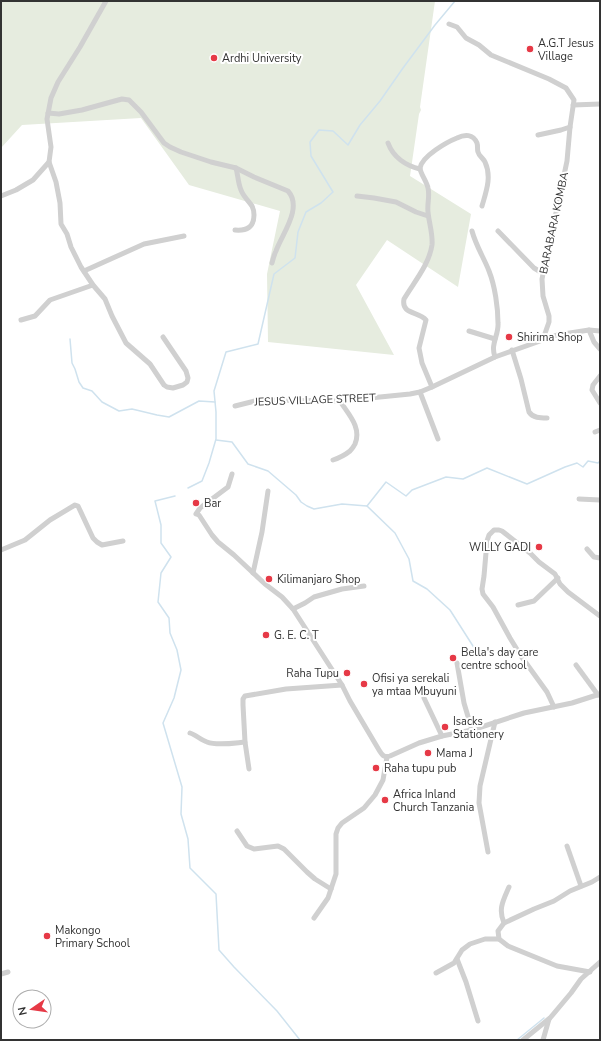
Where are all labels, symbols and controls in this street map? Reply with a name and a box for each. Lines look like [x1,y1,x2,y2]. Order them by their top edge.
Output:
place label: A.G.T Jesus Village [537,36,594,64]
marker: A.G.T Jesus Village [525,44,535,54]
place label: Ardhi University [222,51,302,66]
marker: Ardhi University [209,53,219,63]
street label: BARABARA KOMBA [536,171,572,275]
place label: Shirima Shop [517,330,583,345]
marker: Shirima Shop [504,332,514,342]
street label: JESUS VILLAGE STREET [253,390,376,410]
place label: Bar [204,496,221,511]
marker: Bar [191,498,201,508]
place label: WILLY GADI [469,540,531,555]
marker: WILLY GADI [534,542,544,552]
place label: Kilimanjaro Shop [277,572,361,587]
marker: Kilimanjaro Shop [264,574,274,584]
place label: G. E. C. T [274,628,319,643]
marker: G. E. C. T [261,630,271,640]
place label: Bella's day care centre school [461,645,539,673]
marker: Bella's day care centre school [448,653,458,663]
place label: Raha Tupu [286,666,339,681]
marker: Raha Tupu [342,668,352,678]
place label: Ofisi ya serekali ya mtaa Mbuyuni [372,671,457,699]
marker: Ofisi ya serekali ya mtaa Mbuyuni [359,679,369,689]
place label: Isacks Stationery [453,714,504,742]
marker: Isacks Stationery [440,722,450,732]
place label: Mama J [436,746,473,761]
marker: Mama J [423,748,433,758]
place label: Raha tupu pub [384,761,457,776]
marker: Raha tupu pub [371,763,381,773]
place label: Africa Inland Church Tanzania [393,787,474,815]
marker: Africa Inland Church Tanzania [380,795,390,805]
place label: Makongo Primary School [55,923,131,951]
marker: Makongo Primary School [42,931,52,941]
north arrow [12,989,52,1029]
text: N [15,1005,31,1017]

